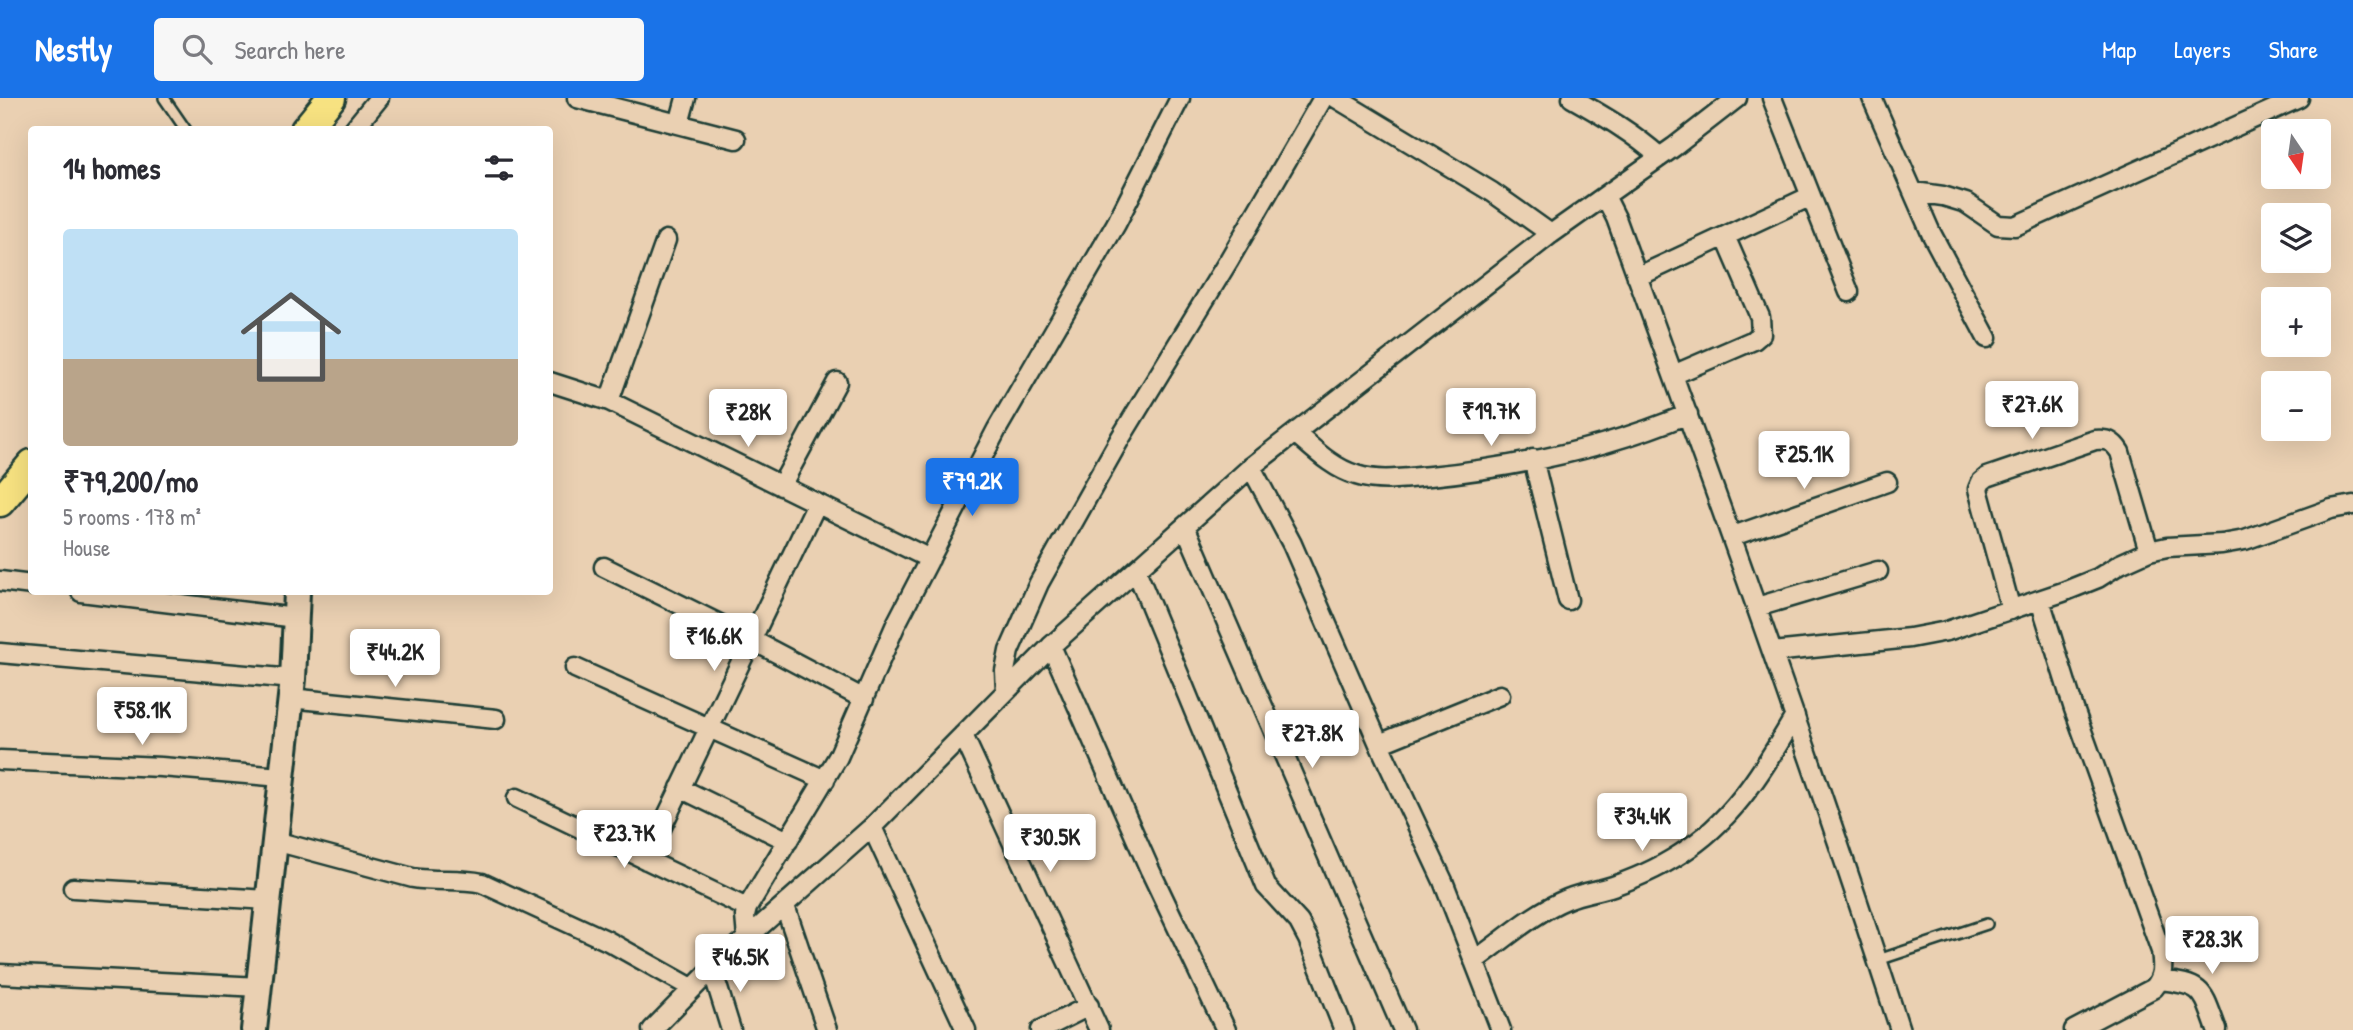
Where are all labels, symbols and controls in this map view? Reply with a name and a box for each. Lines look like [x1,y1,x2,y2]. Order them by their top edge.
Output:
search box [154,18,644,81]
text: Nestly [35,27,112,71]
icon: search [178,30,216,68]
text: Search here [234,32,346,67]
text: Map [2102,33,2136,65]
text: Layers [2174,33,2231,65]
text: Share [2269,33,2318,65]
north arrow [2261,119,2331,189]
map controls [2261,119,2331,441]
text: 14 homes [63,148,161,188]
icon: filters [480,149,518,187]
button: layers [2261,203,2331,273]
icon: home [228,274,354,400]
button: + [2261,287,2331,357]
button: − [2261,371,2331,441]
pin: ₹27.6K [1975,382,2089,441]
pin: ₹19.7K [1434,388,1548,448]
text: ₹27.6K [2001,388,2063,419]
pin: ₹28K [707,390,789,449]
text: ₹19.7K [1462,395,1520,426]
text: ₹28K [725,396,771,427]
pin: ₹25.1K [1747,432,1861,491]
text: ₹25.1K [1775,438,1833,469]
pin: ₹79.2K [915,458,1029,518]
text: ₹79,200/mo [63,461,198,501]
text: ₹79.2K [942,465,1002,496]
text: 5 rooms · 178 m² [63,501,201,532]
text: House [63,532,110,563]
pin: ₹16.6K [657,614,771,673]
text: ₹16.6K [686,620,742,651]
pin: ₹44.2K [338,630,452,689]
text: ₹44.2K [366,636,424,667]
pin: ₹58.1K [85,688,199,747]
text: ₹58.1K [113,694,171,725]
pin: ₹27.8K [1255,710,1369,770]
text: ₹27.8K [1281,717,1343,748]
pin: ₹34.4K [1585,794,1699,853]
text: ₹34.4K [1613,800,1671,831]
pin: ₹23.7K [567,810,681,870]
pin: ₹30.5K [993,814,1107,874]
text: ₹23.7K [593,817,655,848]
text: ₹30.5K [1020,821,1080,852]
pin: ₹28.3K [2155,916,2269,976]
text: ₹28.3K [2181,923,2243,954]
pin: ₹46.5K [683,934,797,994]
text: ₹46.5K [711,941,769,972]

